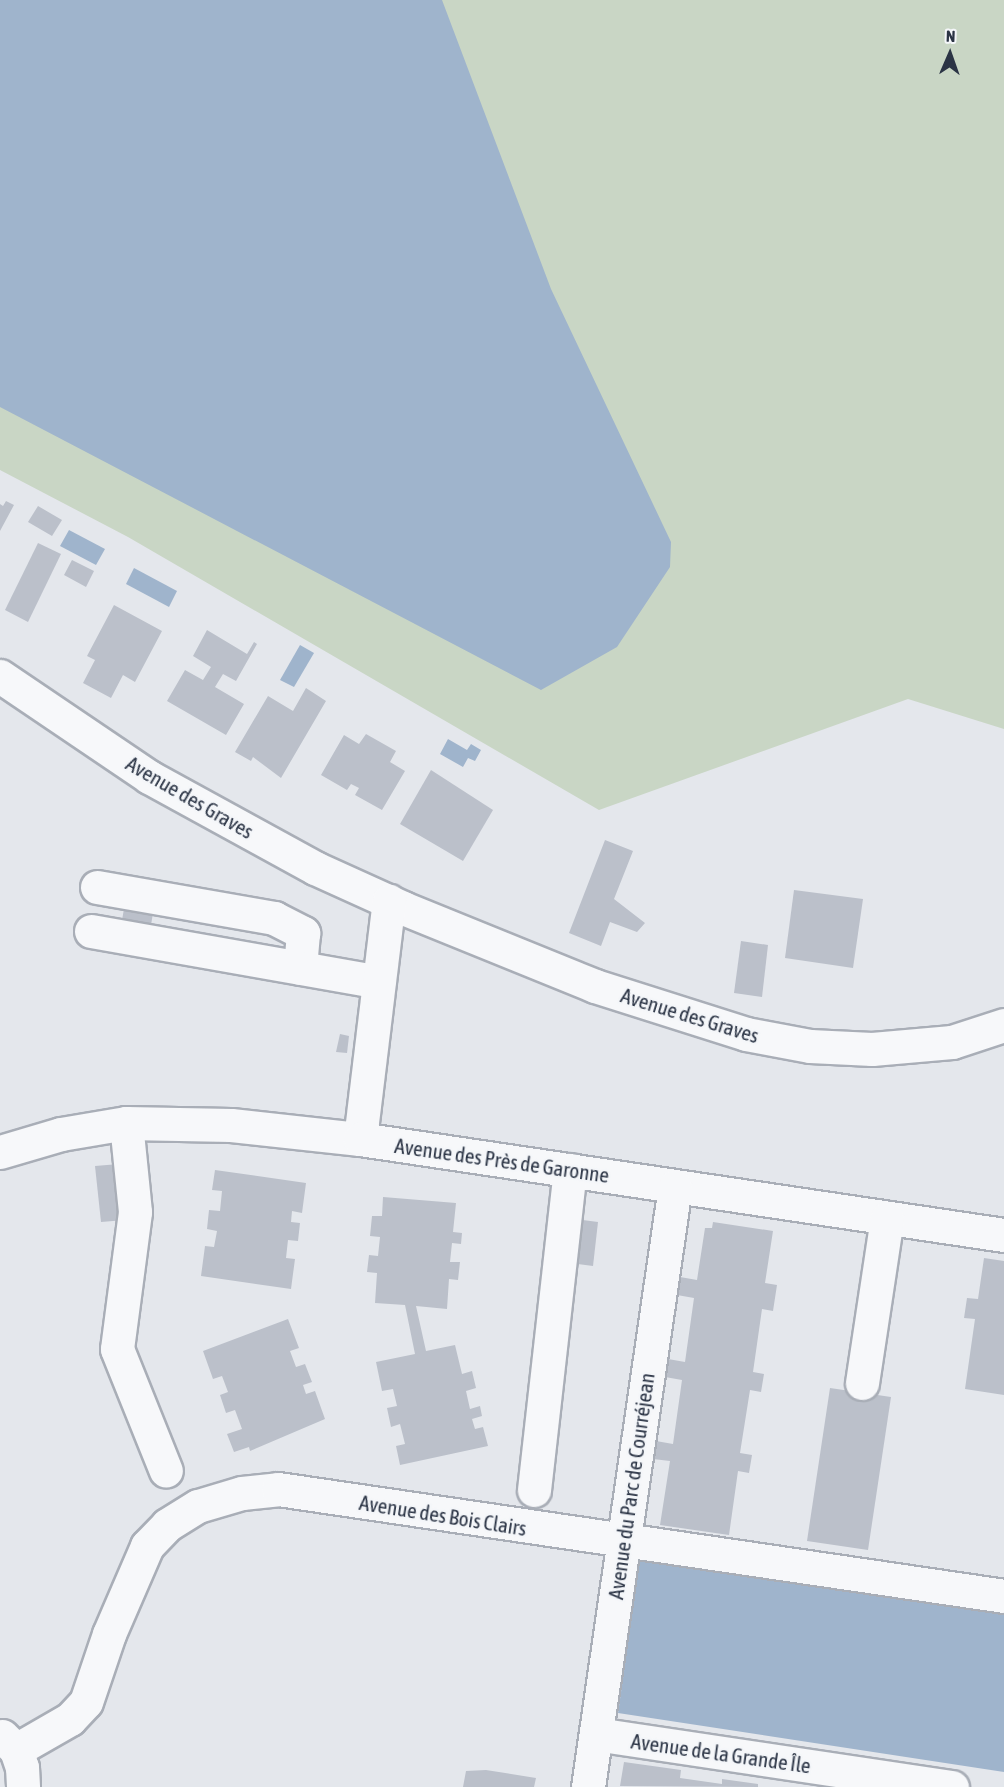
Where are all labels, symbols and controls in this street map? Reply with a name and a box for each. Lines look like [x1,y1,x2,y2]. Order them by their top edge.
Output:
north arrow [920,24,980,84]
text: N [946,27,956,45]
street label: Avenue des Graves [122,750,258,844]
street label: Avenue des Graves [618,982,762,1048]
street label: Avenue des Près de Garonne [393,1132,611,1188]
street label: Avenue du Parc de Courréjean [603,1371,659,1601]
street label: Avenue des Bois Clairs [358,1489,528,1541]
street label: Avenue de la Grande Île [630,1728,812,1778]

